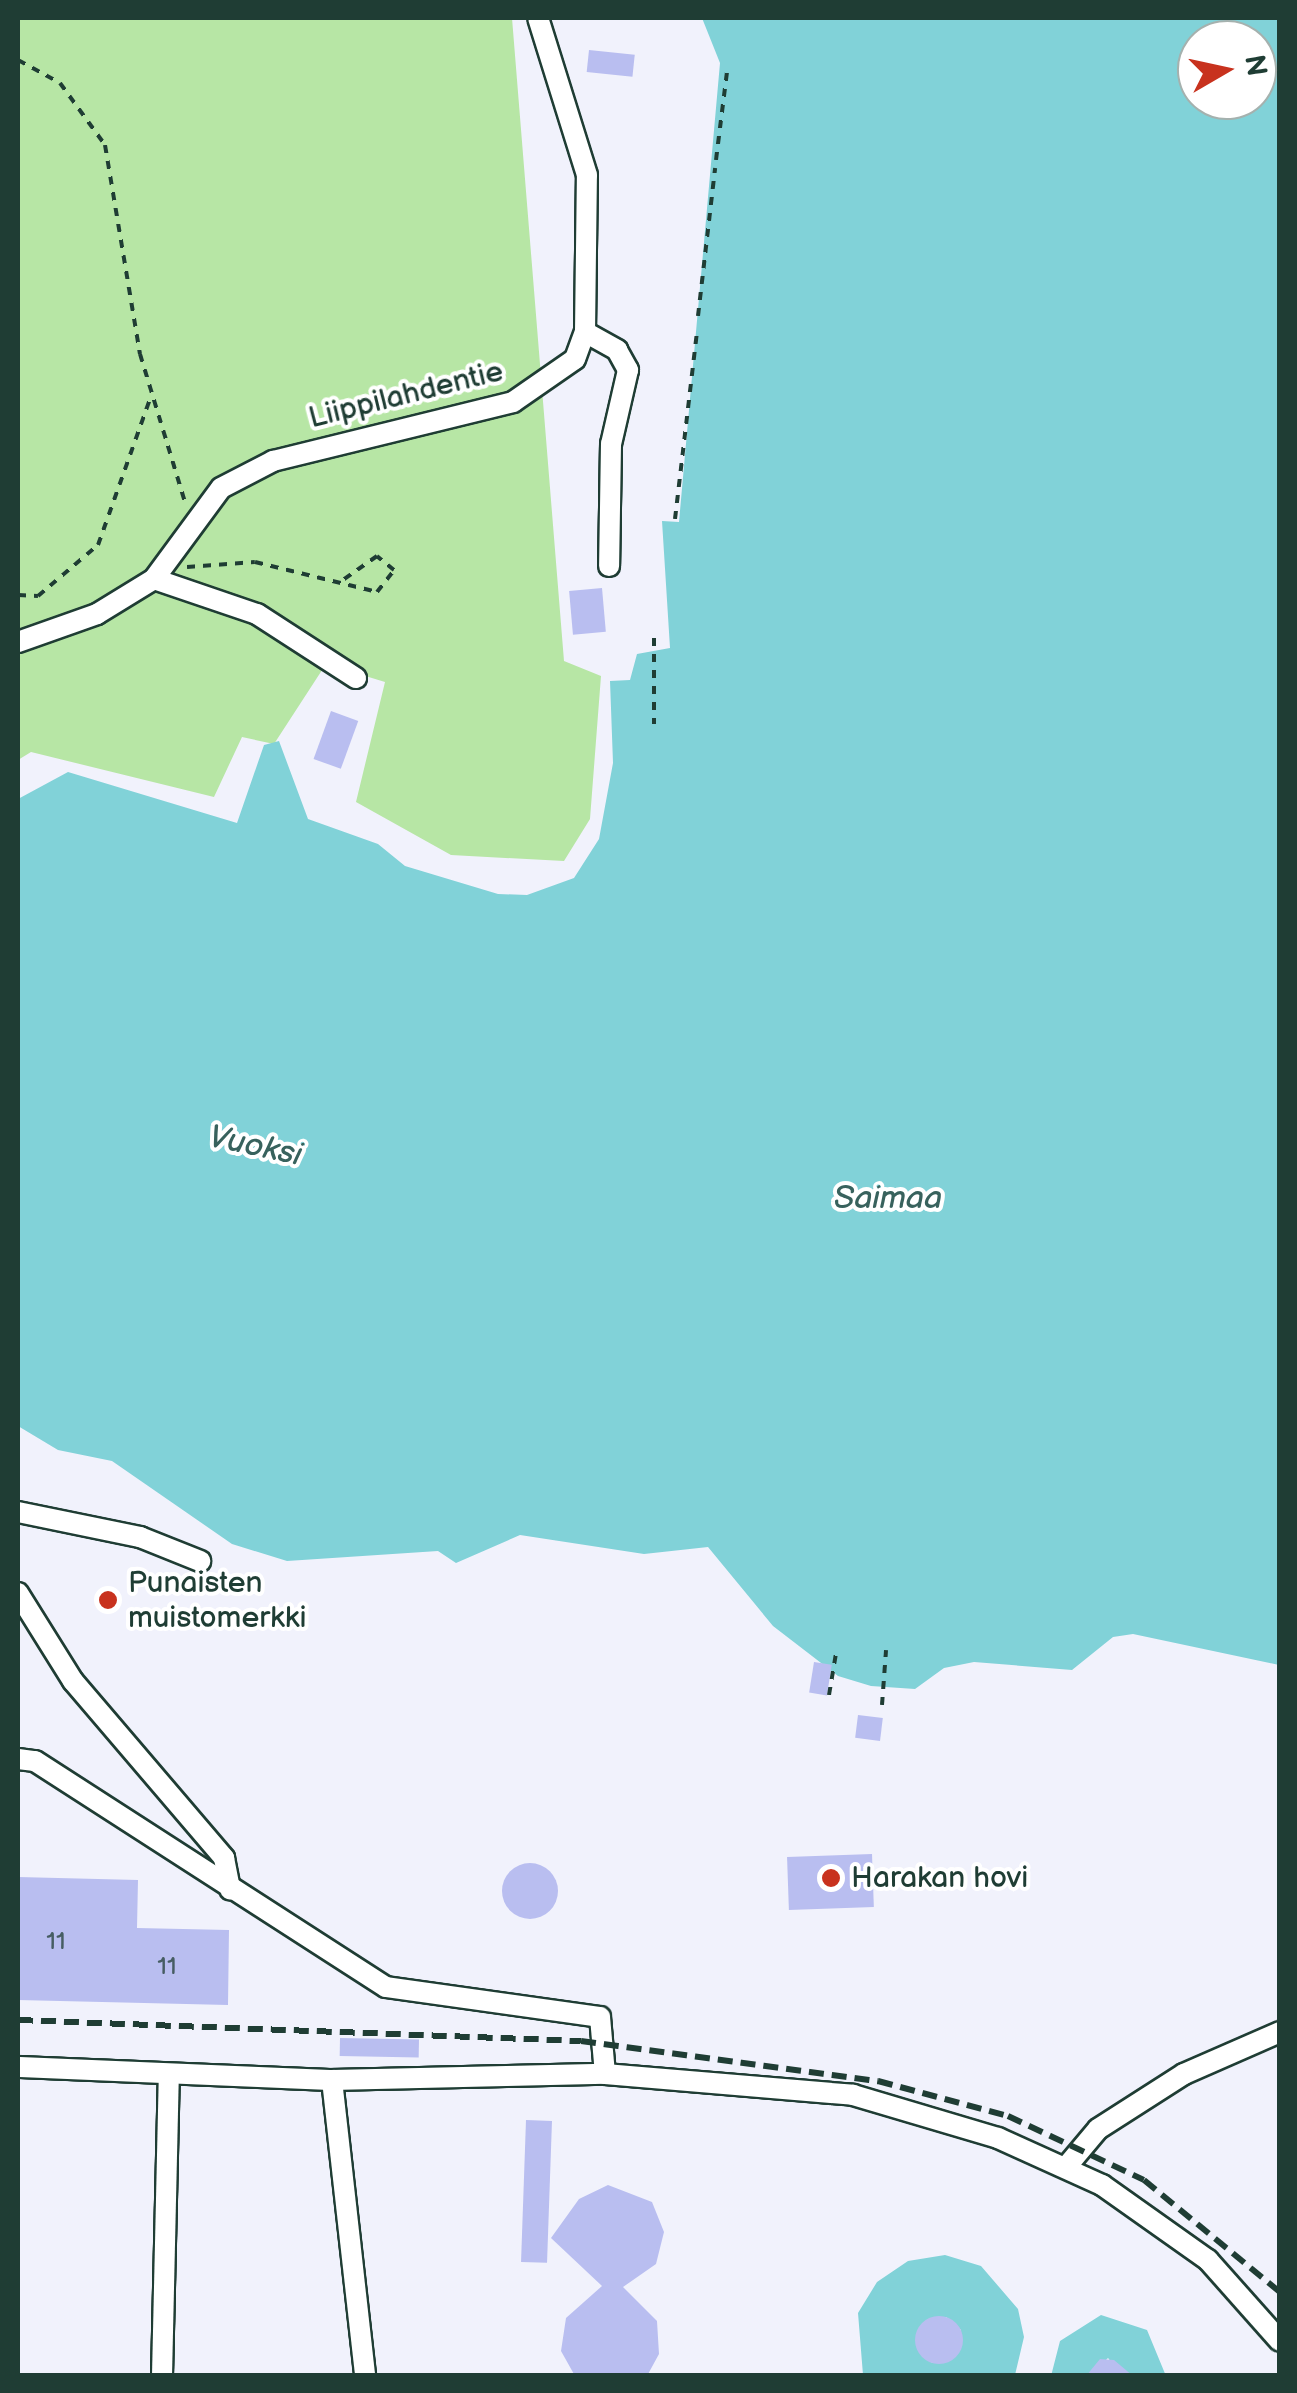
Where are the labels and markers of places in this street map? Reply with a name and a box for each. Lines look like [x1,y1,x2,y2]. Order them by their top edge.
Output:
place label: Punaisten muistomerkki [128,1565,306,1636]
marker: Punaisten muistomerkki [97,1589,119,1611]
place label: Harakan hovi [851,1860,1028,1896]
marker: Harakan hovi [820,1867,842,1889]

